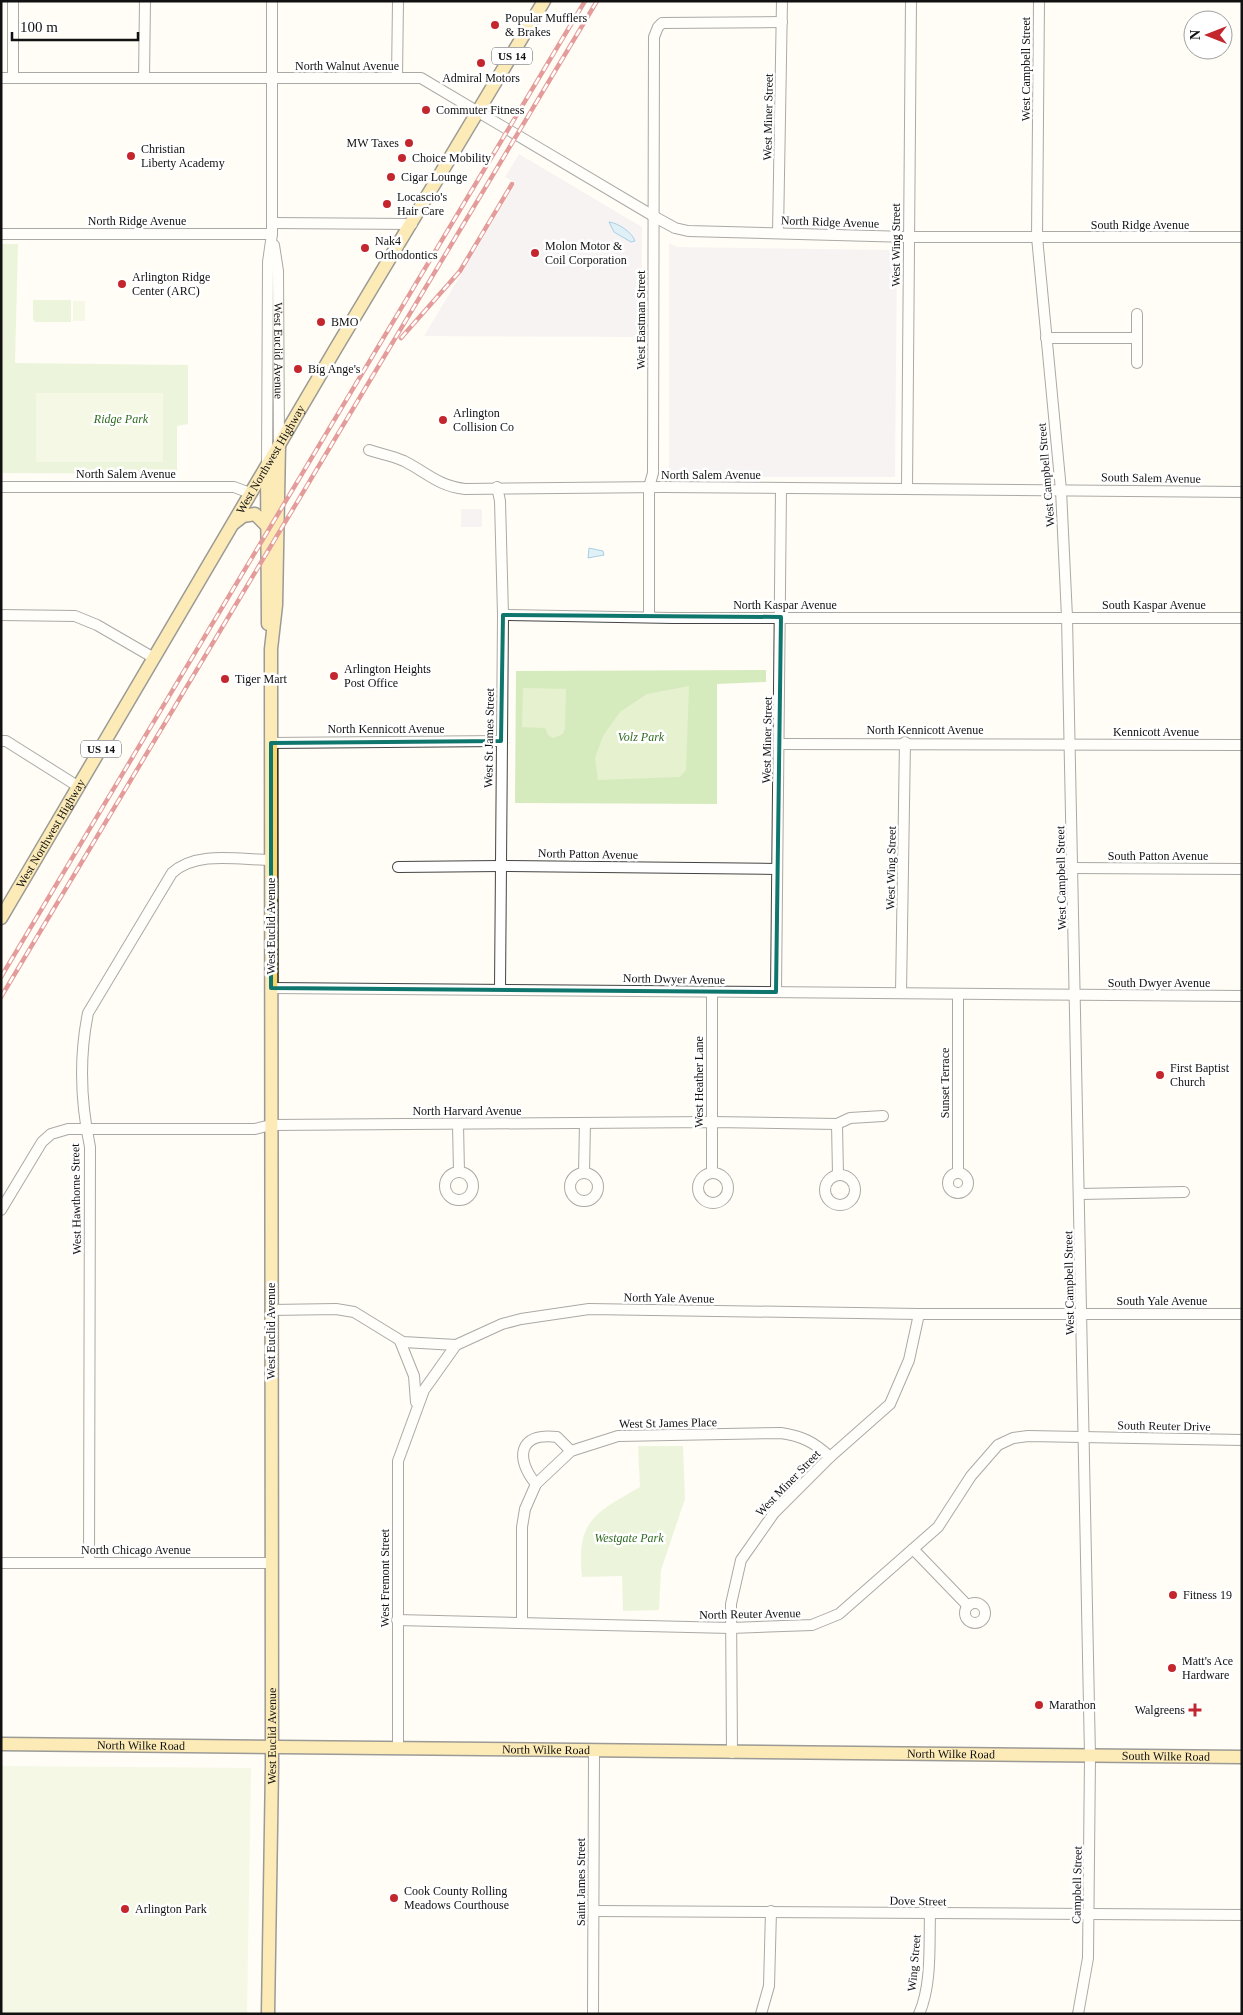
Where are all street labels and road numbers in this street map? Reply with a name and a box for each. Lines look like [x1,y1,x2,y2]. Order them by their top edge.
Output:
street label: West Campbell Street [1019,16,1033,121]
road number: US 14 [492,48,532,64]
street label: North Walnut Avenue [295,59,399,73]
street label: West Miner Street [760,73,776,161]
street label: West Wing Street [889,203,903,287]
street label: North Ridge Avenue [781,213,879,231]
street label: North Ridge Avenue [88,214,186,228]
street label: South Ridge Avenue [1091,218,1189,232]
street label: West Eastman Street [634,270,648,370]
street label: West Euclid Avenue [271,302,286,399]
street label: West Northwest Highway [233,402,308,516]
street label: West Campbell Street [1034,422,1058,528]
street label: North Salem Avenue [76,467,176,481]
street label: North Salem Avenue [661,468,761,482]
street label: South Salem Avenue [1101,470,1201,486]
street label: North Kaspar Avenue [733,598,837,612]
street label: South Kaspar Avenue [1102,598,1206,612]
street label: West St James Street [481,687,497,788]
street label: West Miner Street [759,696,775,784]
street label: North Kennicott Avenue [327,722,445,736]
street label: North Kennicott Avenue [866,723,984,737]
street label: Kennicott Avenue [1113,725,1199,739]
road number: US 14 [81,741,121,758]
street label: West Northwest Highway [13,777,88,890]
street label: West Wing Street [883,825,899,910]
street label: West Campbell Street [1053,825,1069,930]
street label: North Patton Avenue [538,846,638,862]
street label: South Patton Avenue [1108,849,1208,863]
street label: West Euclid Avenue [264,878,278,974]
street label: North Dwyer Avenue [623,971,725,987]
street label: South Dwyer Avenue [1108,976,1210,990]
street label: West Heather Lane [692,1036,706,1128]
street label: Sunset Terrace [938,1048,952,1118]
street label: North Harvard Avenue [412,1104,522,1118]
street label: West Hawthorne Street [68,1143,84,1255]
street label: West Campbell Street [1061,1230,1077,1335]
street label: West Euclid Avenue [264,1283,278,1379]
street label: North Yale Avenue [623,1290,715,1306]
street label: South Yale Avenue [1117,1294,1207,1308]
street label: West St James Place [619,1415,717,1431]
street label: South Reuter Drive [1117,1418,1211,1434]
street label: West Miner Street [753,1446,824,1519]
street label: West Fremont Street [378,1528,392,1627]
street label: North Chicago Avenue [81,1543,191,1557]
street label: North Reuter Avenue [699,1606,801,1622]
street label: West Euclid Avenue [265,1688,279,1785]
street label: North Wilke Road [97,1738,185,1753]
street label: North Wilke Road [502,1742,590,1757]
street label: North Wilke Road [907,1746,995,1761]
street label: South Wilke Road [1122,1749,1210,1764]
street label: Saint James Street [574,1837,588,1926]
street label: Campbell Street [1069,1845,1085,1924]
street label: Dove Street [889,1894,947,1909]
street label: Wing Street [905,1933,924,1992]

